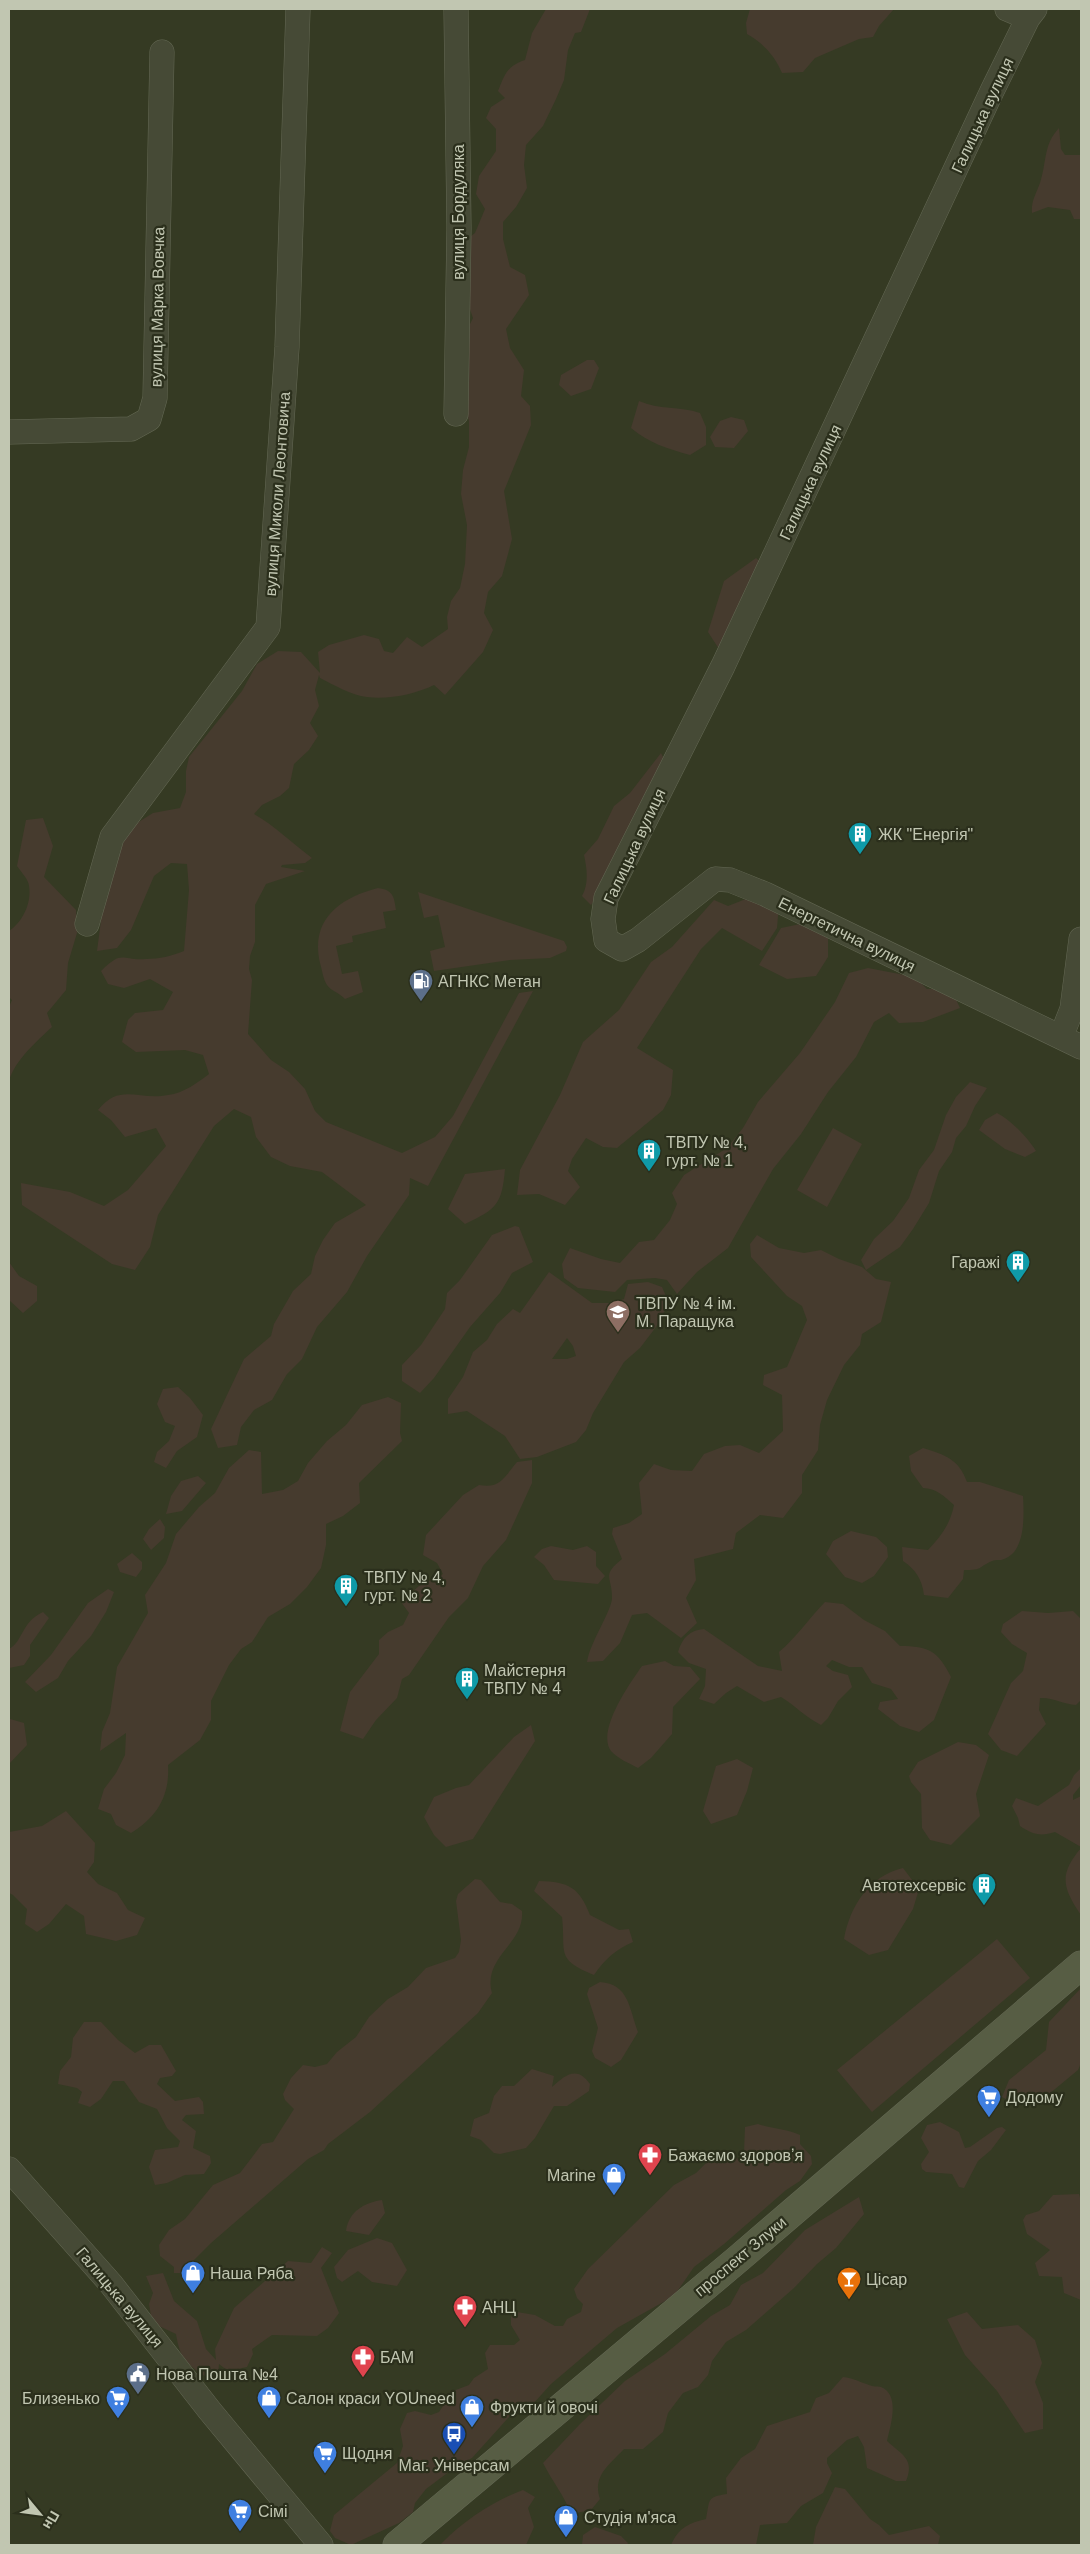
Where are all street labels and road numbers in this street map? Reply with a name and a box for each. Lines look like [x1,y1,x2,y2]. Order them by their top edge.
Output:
street label: Галицька вулиця [948,55,1017,175]
street label: вулиця Бордуляка [450,144,467,280]
street label: вулиця Марка Вовчка [148,227,167,387]
street label: вулиця Миколи Леонтовича [262,391,293,597]
street label: Галицька вулиця [776,422,845,542]
street label: Галицька вулиця [600,786,669,906]
street label: Енергетична вулиця [776,894,918,975]
street label: проспект Злуки [691,2213,789,2300]
street label: Галицька вулиця [73,2244,166,2351]

